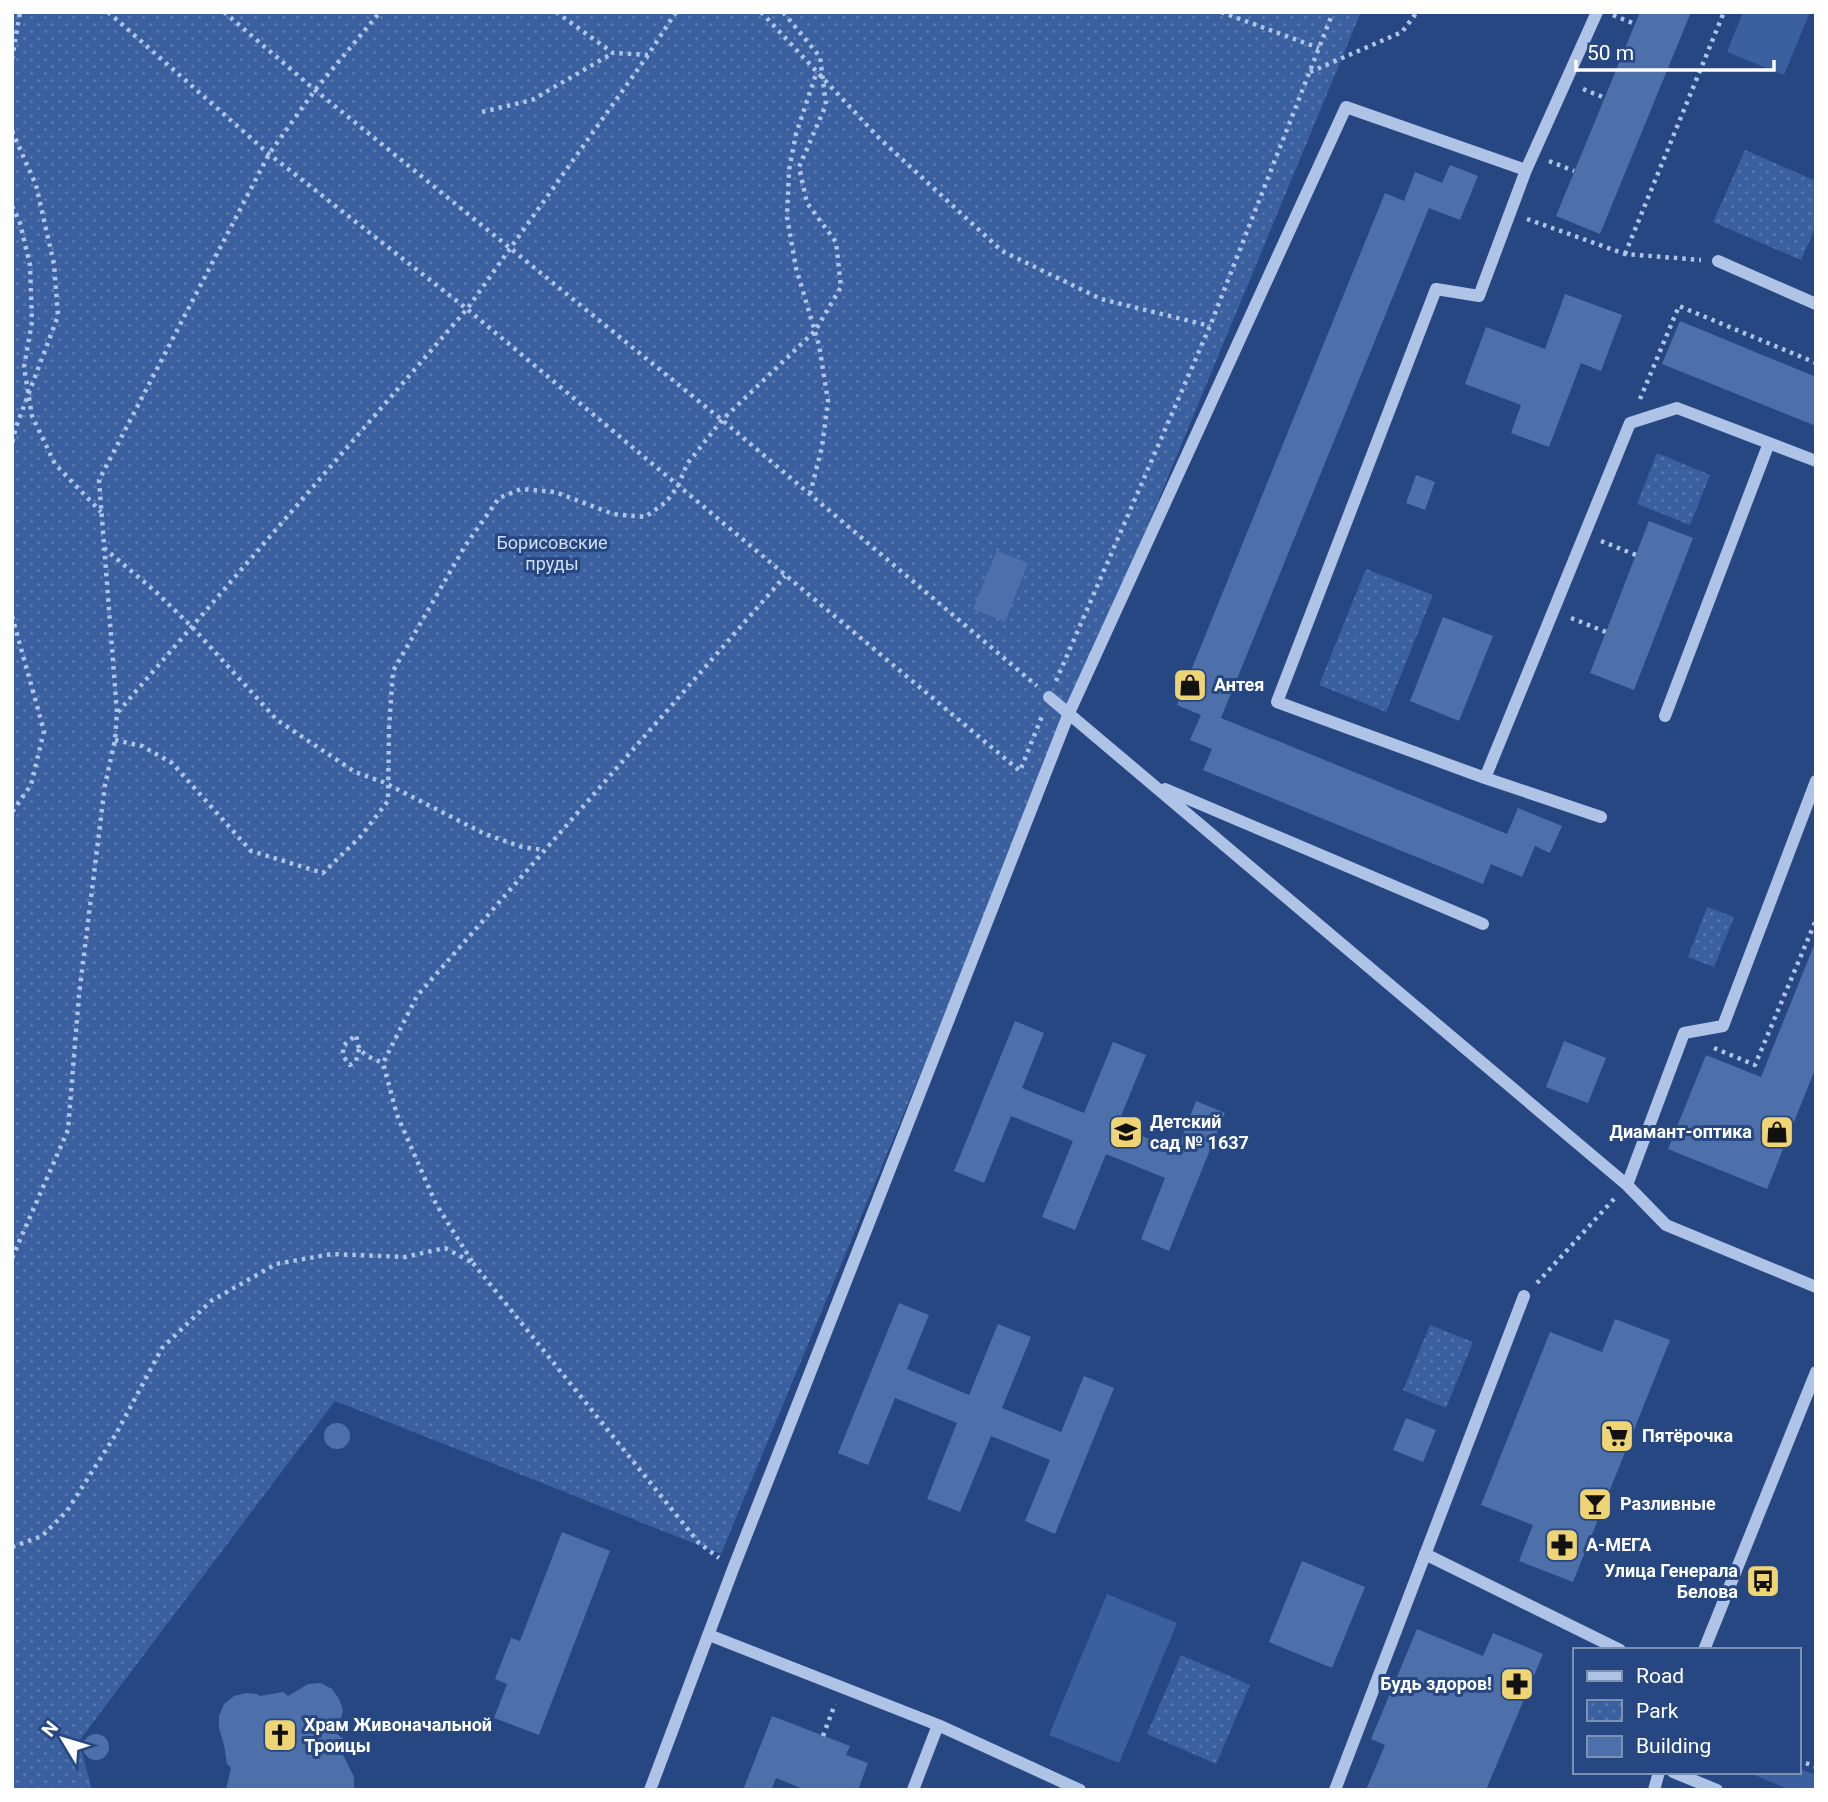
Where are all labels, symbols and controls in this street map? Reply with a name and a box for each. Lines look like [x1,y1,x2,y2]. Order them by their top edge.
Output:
scale bar [1576,28,1774,72]
text: 50 m [1587,41,1634,65]
park label: Борисовские пруды [496,532,608,574]
shop icon: Антея [1171,666,1209,704]
place label: Антея [1214,674,1264,695]
place label: Детский сад № 1637 [1150,1111,1249,1153]
school or university icon: Детский сад № 1637 [1107,1113,1145,1151]
shop icon: Диамант-оптика [1758,1113,1796,1151]
place label: Диамант-оптика [1610,1121,1752,1142]
supermarket icon: Пятёрочка [1598,1417,1636,1455]
place label: Пятёрочка [1642,1425,1733,1446]
bar icon: Разливные [1576,1485,1614,1523]
place label: Разливные [1620,1493,1716,1514]
pharmacy icon: А-МЕГА [1543,1526,1581,1564]
place label: А-МЕГА [1586,1534,1652,1555]
place label: Улица Генерала Белова [1604,1560,1738,1602]
bus stop icon: Улица Генерала Белова [1744,1562,1782,1600]
legend [1573,1648,1800,1774]
text: Road [1636,1664,1684,1688]
pharmacy icon: Будь здоров! [1498,1665,1536,1703]
place label: Будь здоров! [1380,1673,1492,1694]
text: Park [1636,1699,1679,1723]
north arrow [28,1704,98,1774]
place label: Храм Живоначальной Троицы [304,1714,492,1756]
text: N [37,1716,63,1741]
church icon: Храм Живоначальной Троицы [261,1716,299,1754]
text: Building [1636,1734,1711,1758]

